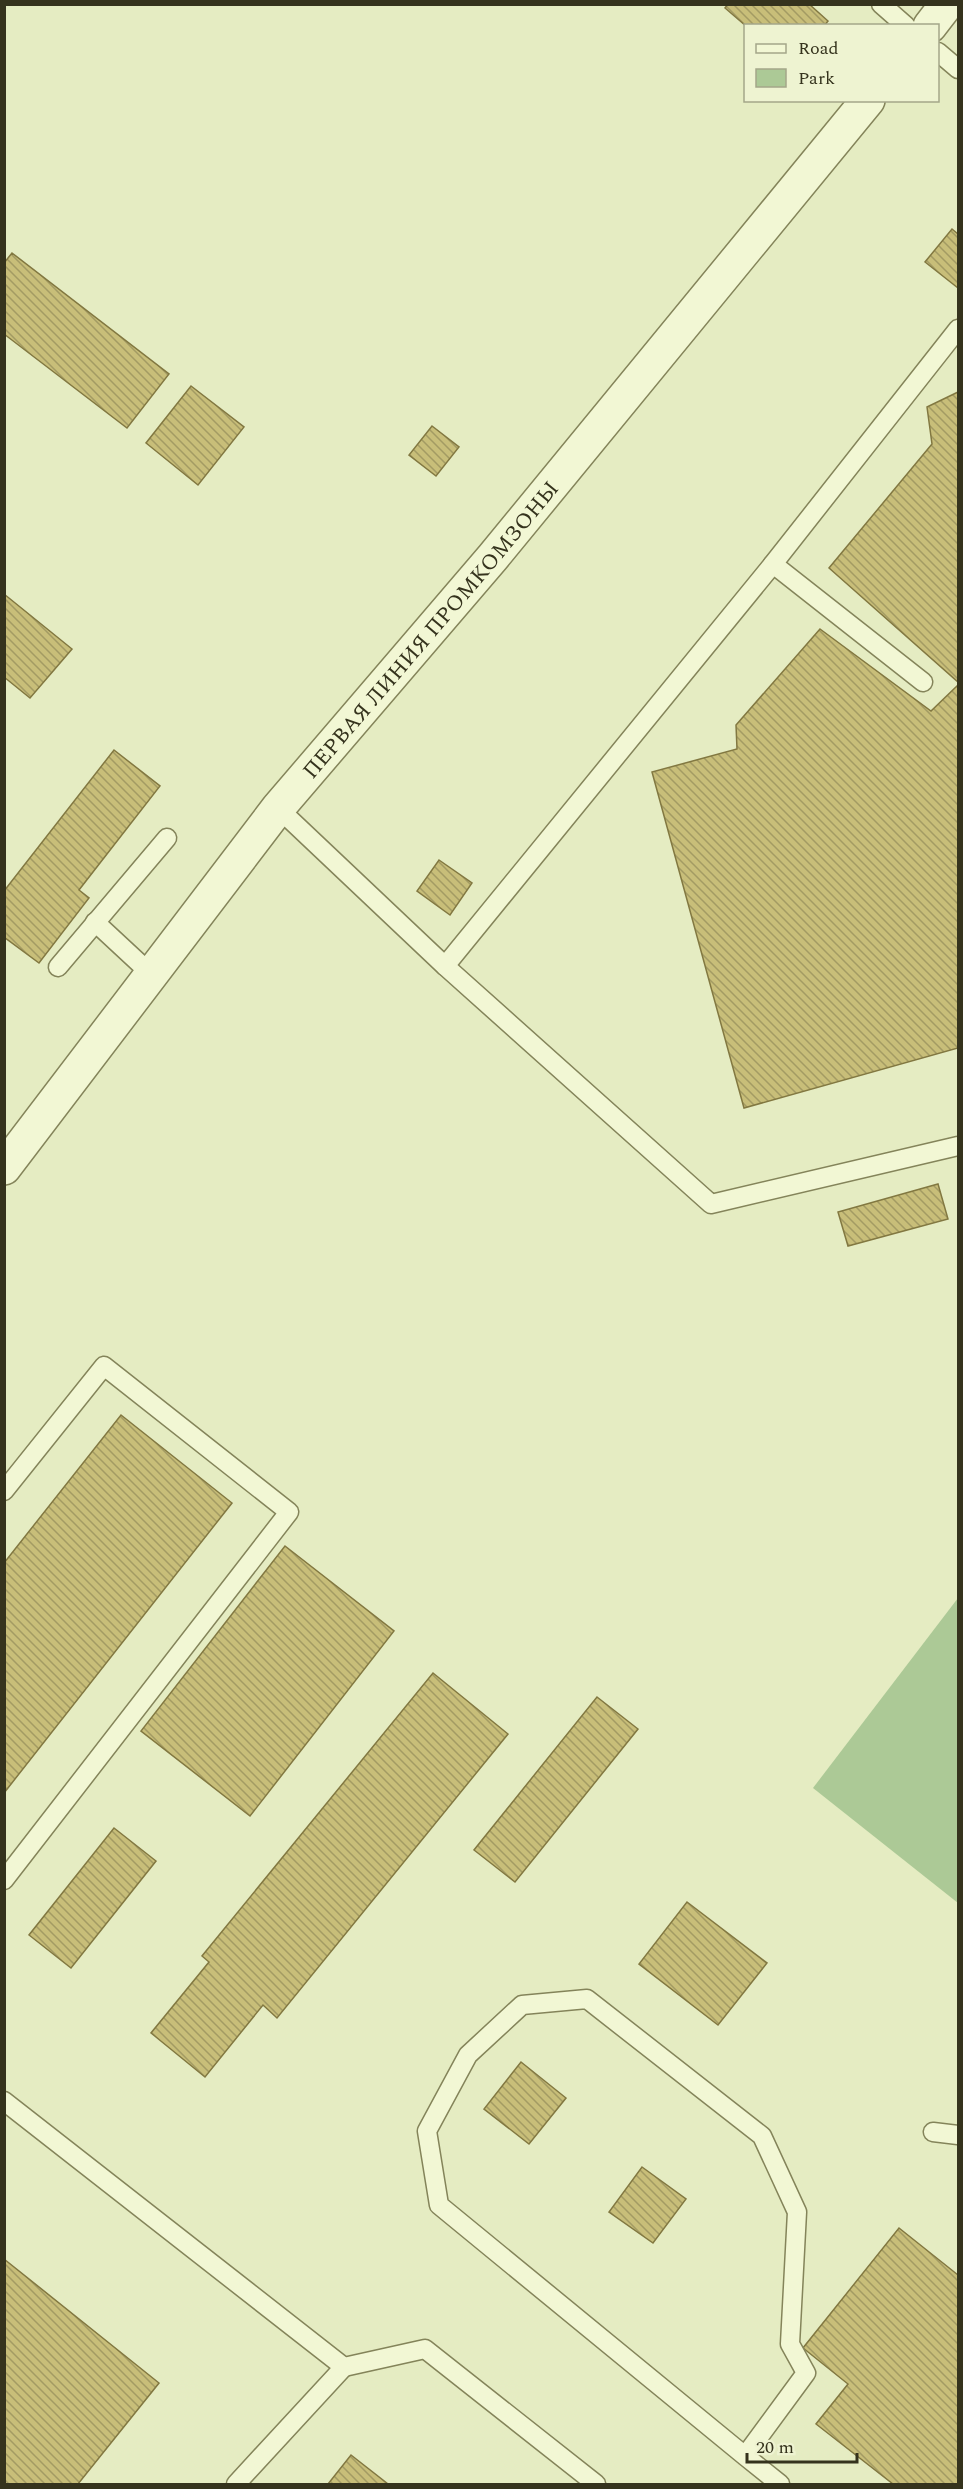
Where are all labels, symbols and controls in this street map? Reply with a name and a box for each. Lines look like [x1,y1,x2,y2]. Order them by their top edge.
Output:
legend [744,24,939,102]
text: Road [798,35,839,62]
text: Park [798,65,835,92]
street label: ПЕРВАЯ ЛИНИЯ ПРОМКОМЗОНЫ [295,474,567,787]
scale bar [747,2426,856,2464]
text: 20 m [756,2434,794,2461]

